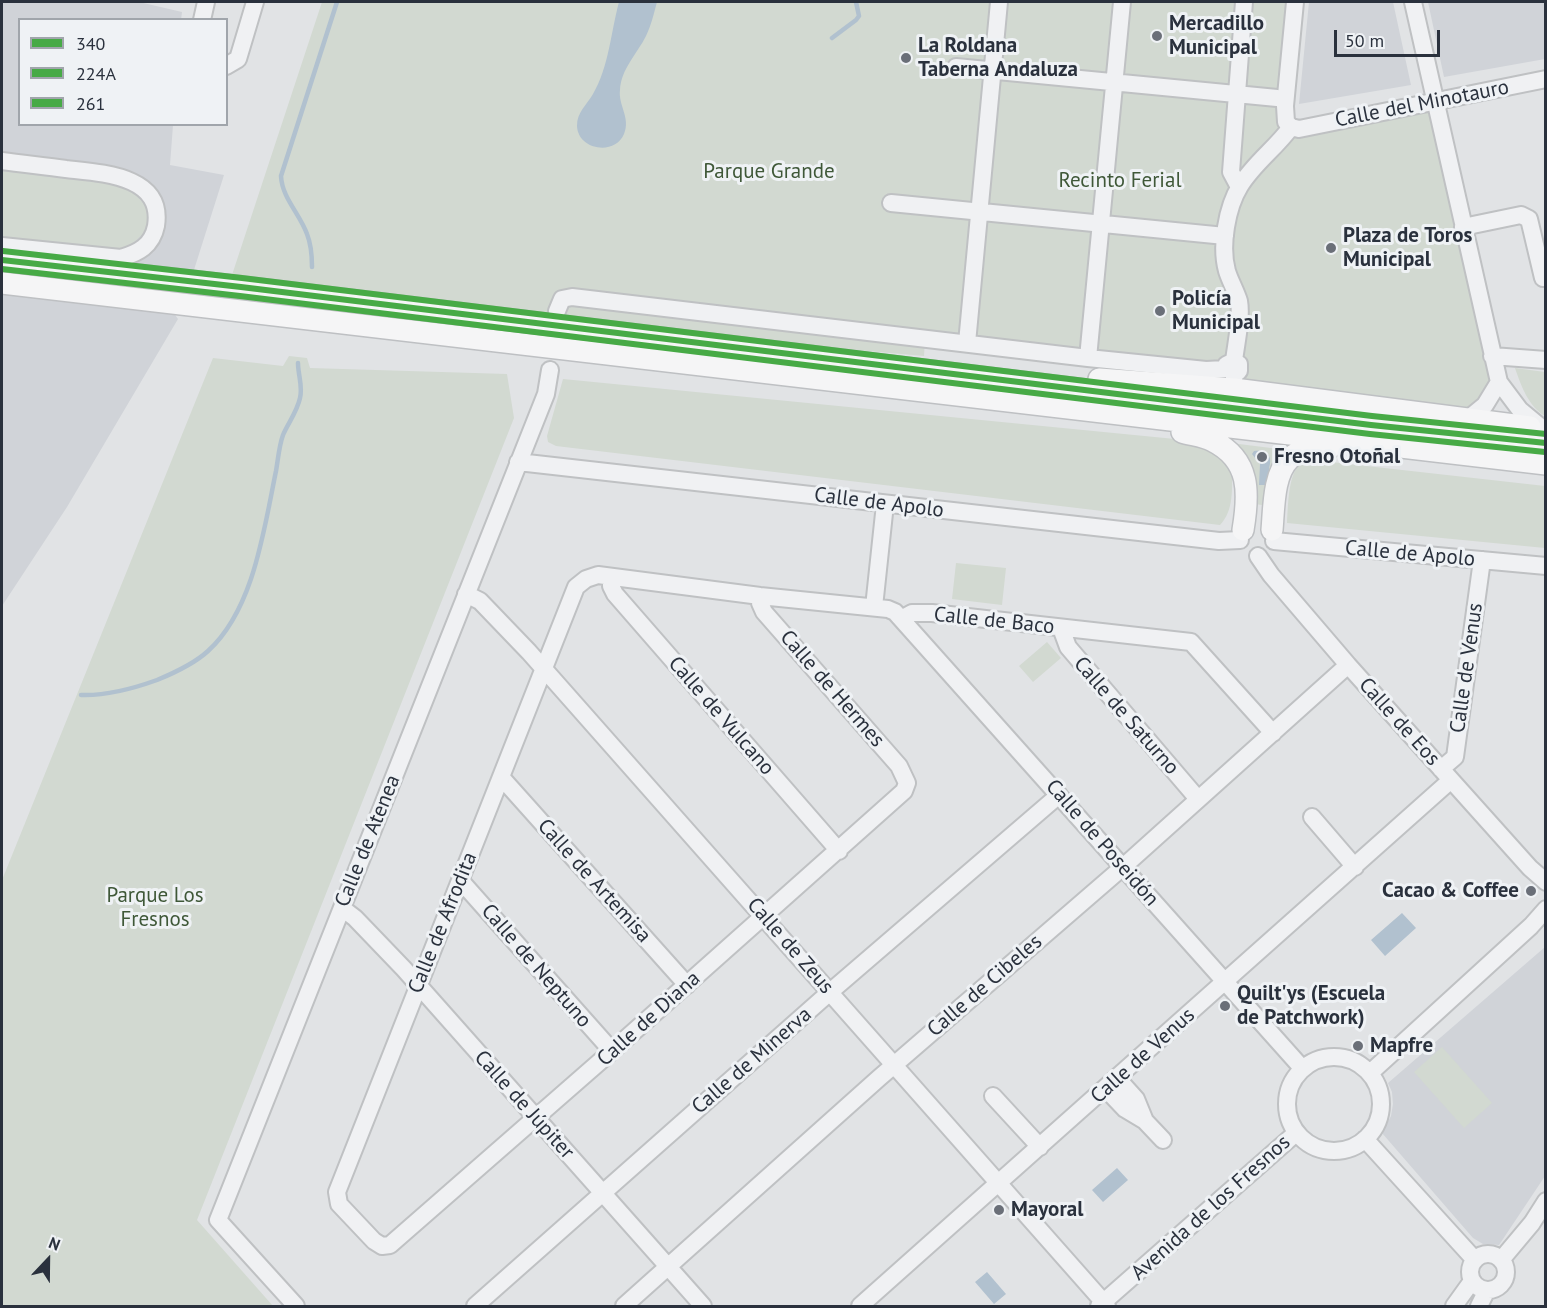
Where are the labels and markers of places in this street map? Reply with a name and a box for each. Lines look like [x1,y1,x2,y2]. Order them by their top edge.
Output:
place label: Mercadillo Municipal [1169,11,1264,61]
marker: Mercadillo Municipal [1150,29,1164,43]
place label: La Roldana Taberna Andaluza [918,33,1078,83]
marker: La Roldana Taberna Andaluza [899,51,913,65]
place label: Plaza de Toros Municipal [1343,223,1472,273]
marker: Plaza de Toros Municipal [1324,241,1338,255]
place label: Policía Municipal [1172,286,1260,336]
marker: Policía Municipal [1153,304,1167,318]
place label: Fresno Otoñal [1274,444,1400,470]
marker: Fresno Otoñal [1255,450,1269,464]
place label: Cacao & Coffee [1382,878,1519,904]
marker: Cacao & Coffee [1524,884,1538,898]
place label: Quilt'ys (Escuela de Patchwork) [1237,981,1385,1031]
marker: Quilt'ys (Escuela de Patchwork) [1218,999,1232,1013]
place label: Mapfre [1370,1033,1433,1059]
marker: Mapfre [1351,1039,1365,1053]
place label: Mayoral [1011,1197,1083,1223]
marker: Mayoral [992,1203,1006,1217]

